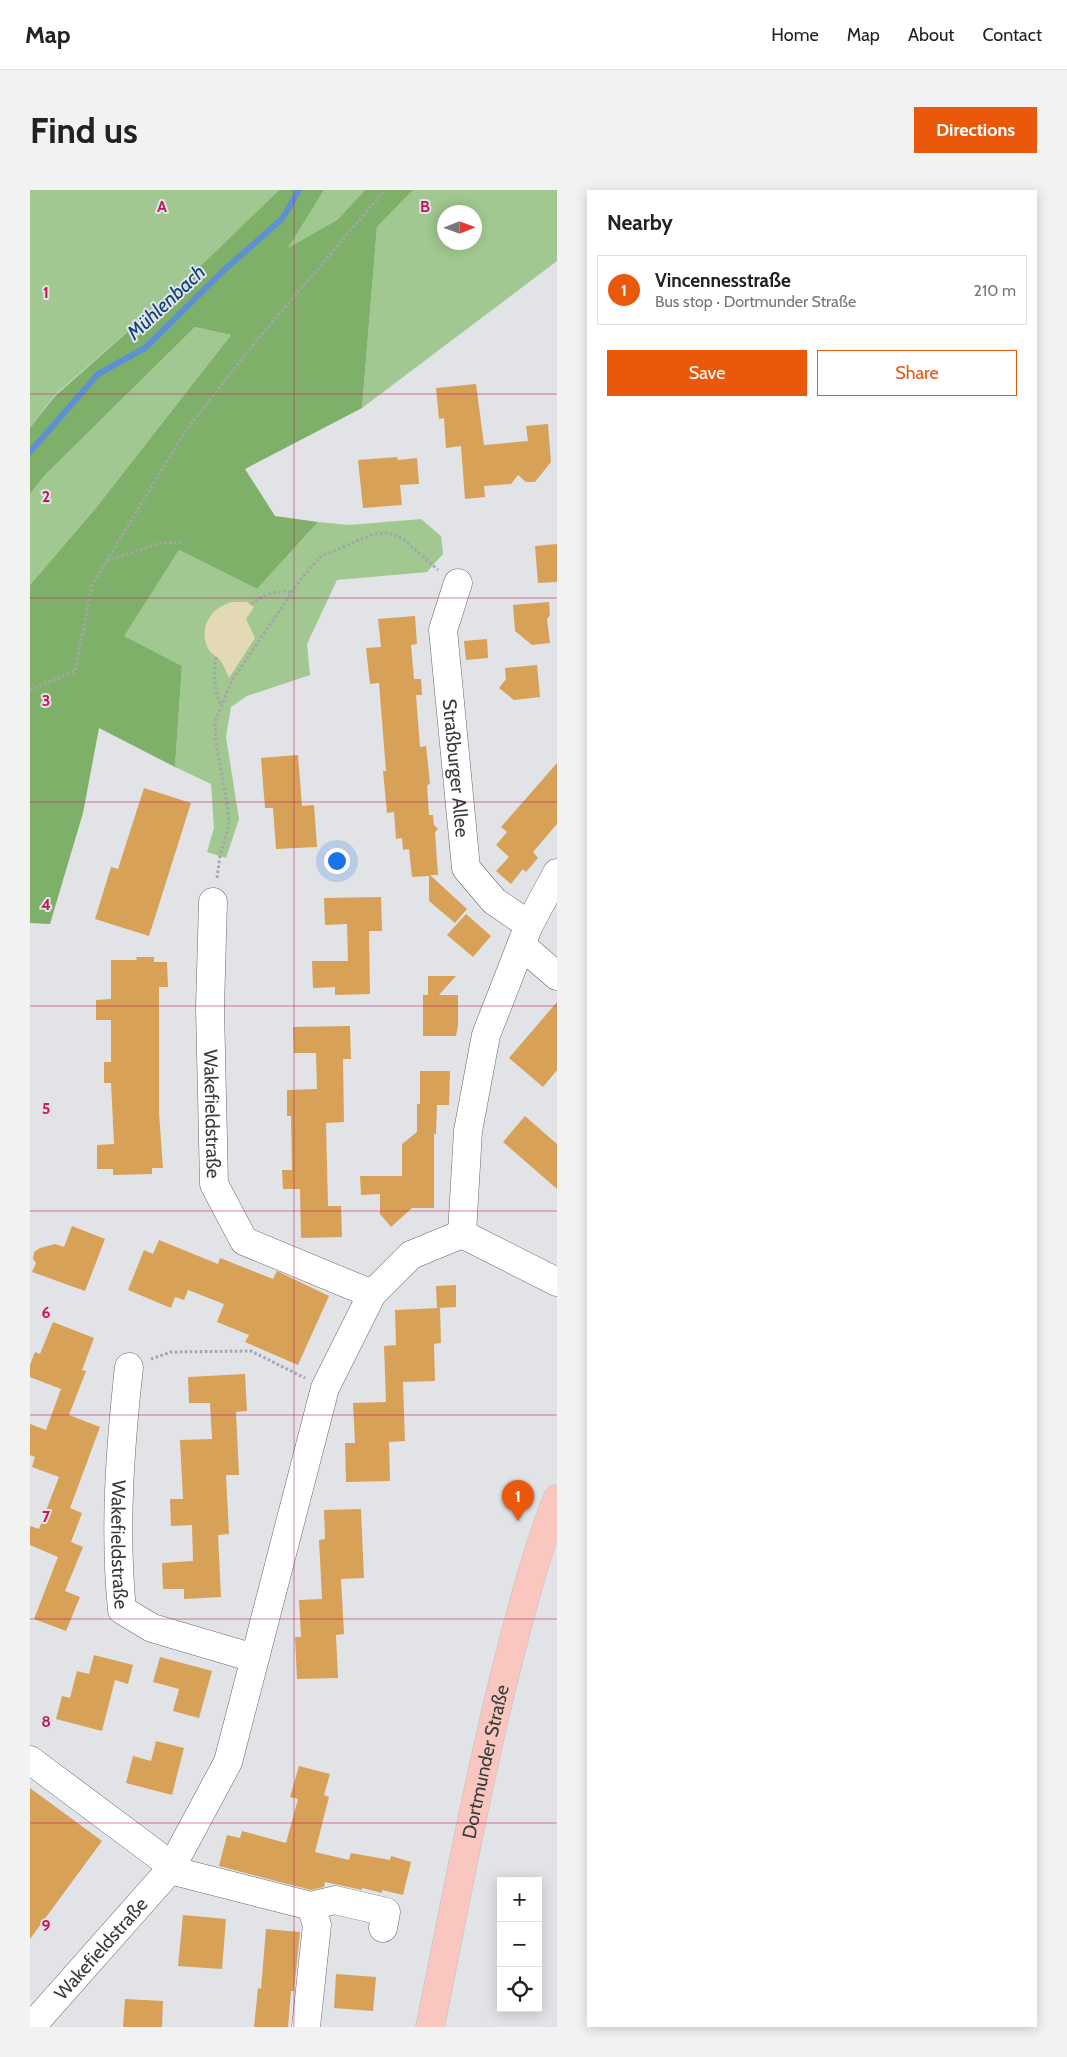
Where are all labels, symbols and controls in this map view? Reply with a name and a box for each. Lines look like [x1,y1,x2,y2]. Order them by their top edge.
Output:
text: Map [25,20,71,49]
text: Home [771,24,819,46]
text: Map [847,24,880,46]
text: About [908,24,954,46]
text: Contact [982,24,1042,46]
button: Directions [914,107,1037,153]
text: Find us [30,109,138,152]
text: A [157,197,167,216]
text: B [420,197,430,216]
north arrow [437,205,482,250]
text: Nearby [607,210,673,235]
water label: Mühlenbach [121,260,210,345]
text: Vincennesstraße [655,269,791,292]
text: 1 [621,281,627,300]
text: 210 m [974,281,1016,300]
text: 1 [43,283,49,302]
text: Bus stop · Dortmunder Straße [655,292,856,311]
button: Save [607,350,807,396]
button: Share [817,350,1017,396]
text: 2 [42,487,50,506]
text: 3 [42,691,50,710]
street label: Straßburger Allee [438,698,474,839]
your location [324,848,350,874]
text: 4 [41,895,51,914]
street label: Wakefieldstraße [199,1049,225,1179]
text: 5 [42,1099,50,1118]
text: 6 [42,1303,51,1322]
street label: Wakefieldstraße [107,1480,133,1610]
pin: 1 [502,1480,534,1521]
text: 7 [42,1507,51,1526]
street label: Dortmunder Straße [457,1682,514,1841]
text: 8 [41,1712,51,1731]
map controls [497,1877,542,2012]
button: + [497,1877,542,1922]
street label: Wakefieldstraße [49,1892,152,2004]
text: 9 [42,1916,51,1935]
button: − [497,1922,542,1967]
button: locate [497,1967,542,2012]

